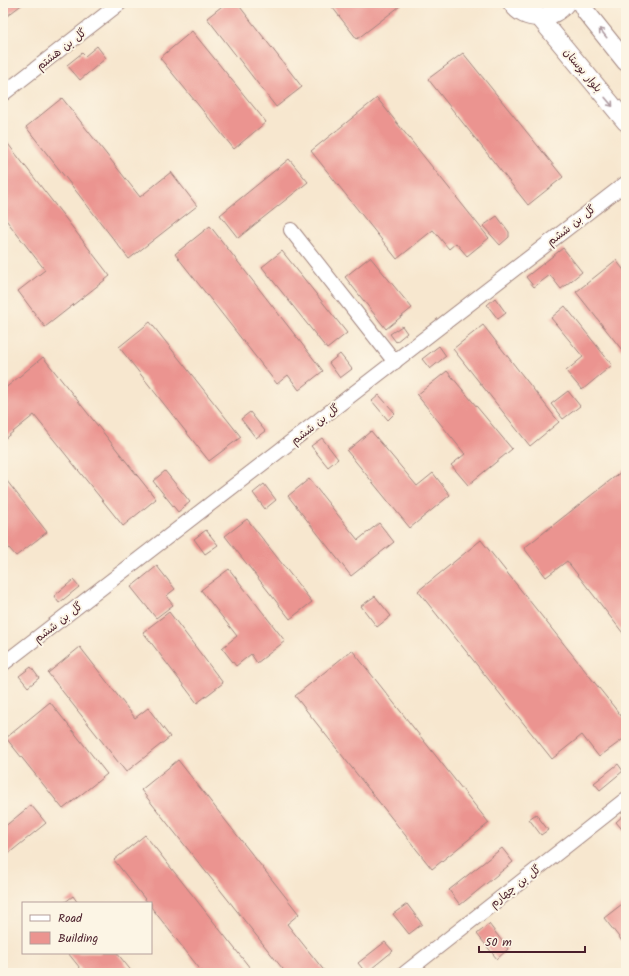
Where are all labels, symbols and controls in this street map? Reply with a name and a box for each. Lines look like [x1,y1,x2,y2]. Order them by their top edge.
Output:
street label: گل بن هشتم [32,24,91,75]
one-way arrow [598,28,607,39]
street label: بلوار بوستان [558,45,606,97]
one-way arrow [605,96,614,107]
street label: گل بن ششم [543,201,600,251]
street label: گل بن ششم [287,400,344,450]
street label: گل بن ششم [30,598,87,648]
street label: گل بن چهارم [486,861,545,913]
legend [22,902,152,954]
text: Road [58,909,83,928]
scale bar [479,928,585,954]
text: Building [58,929,98,948]
text: 50 m [485,933,512,952]

